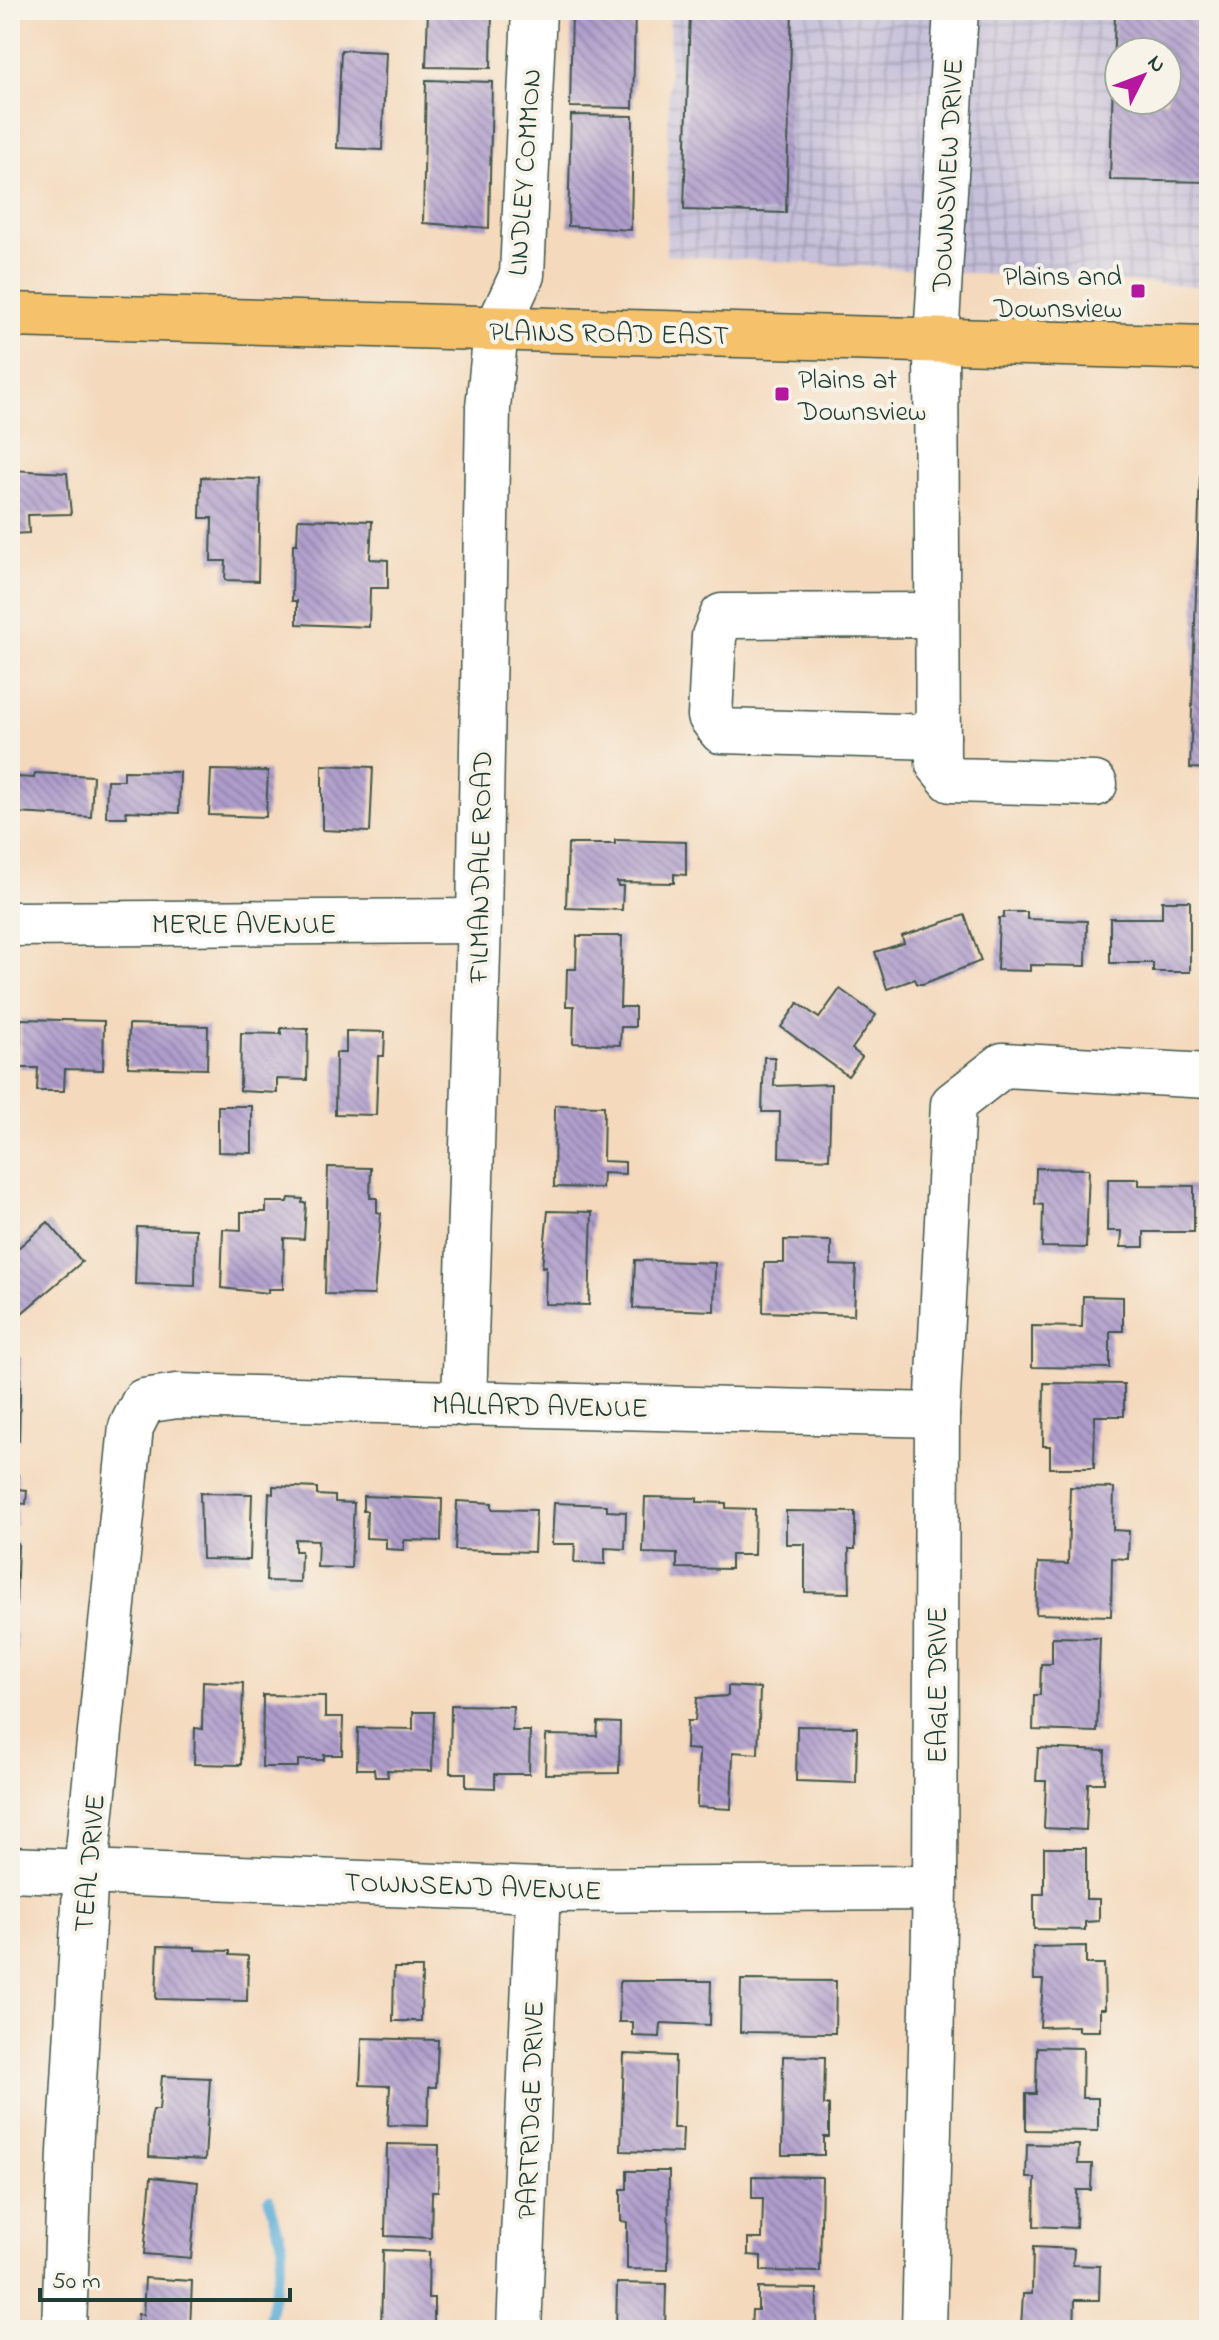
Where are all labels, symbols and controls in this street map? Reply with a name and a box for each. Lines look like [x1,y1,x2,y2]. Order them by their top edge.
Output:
north arrow [1103,36,1183,116]
text: N [1139,48,1172,81]
street label: DOWNSVIEW DRIVE [923,57,976,294]
street label: LINDLEY COMMON [499,67,554,277]
place label: Plains and Downsview [993,258,1122,331]
marker: Plains and Downsview [1129,282,1147,300]
street label: PLAINS ROAD EAST [489,313,729,358]
place label: Plains at Downsview [797,361,926,434]
marker: Plains at Downsview [773,385,791,403]
street label: FILMANDALE ROAD [460,751,505,985]
street label: MERLE AVENUE [152,906,336,947]
street label: MALLARD AVENUE [431,1386,648,1431]
street label: EAGLE DRIVE [919,1606,960,1764]
street label: TEAL DRIVE [65,1792,118,1934]
street label: TOWNSEND AVENUE [344,1864,602,1913]
street label: PARTRIDGE DRIVE [508,2000,557,2220]
scale bar [40,2252,290,2302]
text: 50 m [52,2265,101,2300]

